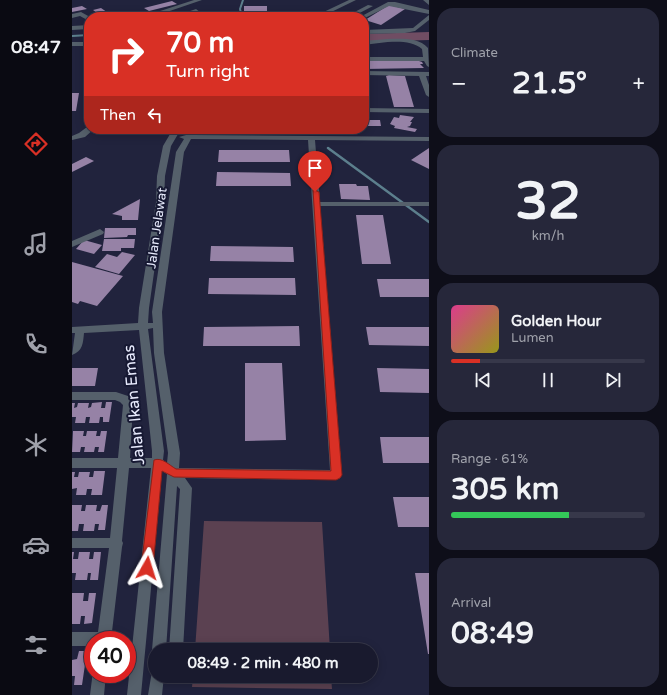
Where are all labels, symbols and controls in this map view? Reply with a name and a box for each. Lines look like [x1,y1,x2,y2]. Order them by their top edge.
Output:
text: 70 m [166,26,234,60]
icon: right [100,28,152,80]
text: 08:47 [11,36,61,58]
text: Climate [451,45,498,61]
text: Turn right [166,60,250,82]
text: 21.5° [512,65,587,102]
text: − [451,71,467,97]
text: + [633,71,645,97]
icon: left [144,104,166,126]
text: Then [100,106,136,124]
icon: directions [22,130,50,158]
pin [298,151,332,192]
icon: arrive [304,157,326,179]
text: 32 [515,170,581,233]
street label: Jalan Jelawat [143,187,171,270]
text: km/h [532,228,564,244]
icon: music [22,230,50,258]
text: Golden Hour [511,312,601,330]
icon: phone [22,330,50,358]
text: Lumen [511,330,554,346]
street label: Jalan Ikan Emas [119,344,149,466]
icon: previous [472,369,494,391]
icon: pause [537,369,559,391]
icon: next [602,369,624,391]
icon: climate [22,431,50,459]
text: Range · 61% [451,451,528,467]
text: 305 km [451,471,559,508]
icon: car [22,531,50,559]
position arrow [126,547,168,589]
text: Arrival [451,595,491,611]
text: 08:49 [451,615,534,652]
icon: filters [22,631,50,659]
speed limit sign: 40 [84,631,136,683]
text: 08:49 · 2 min · 480 m [188,654,338,672]

